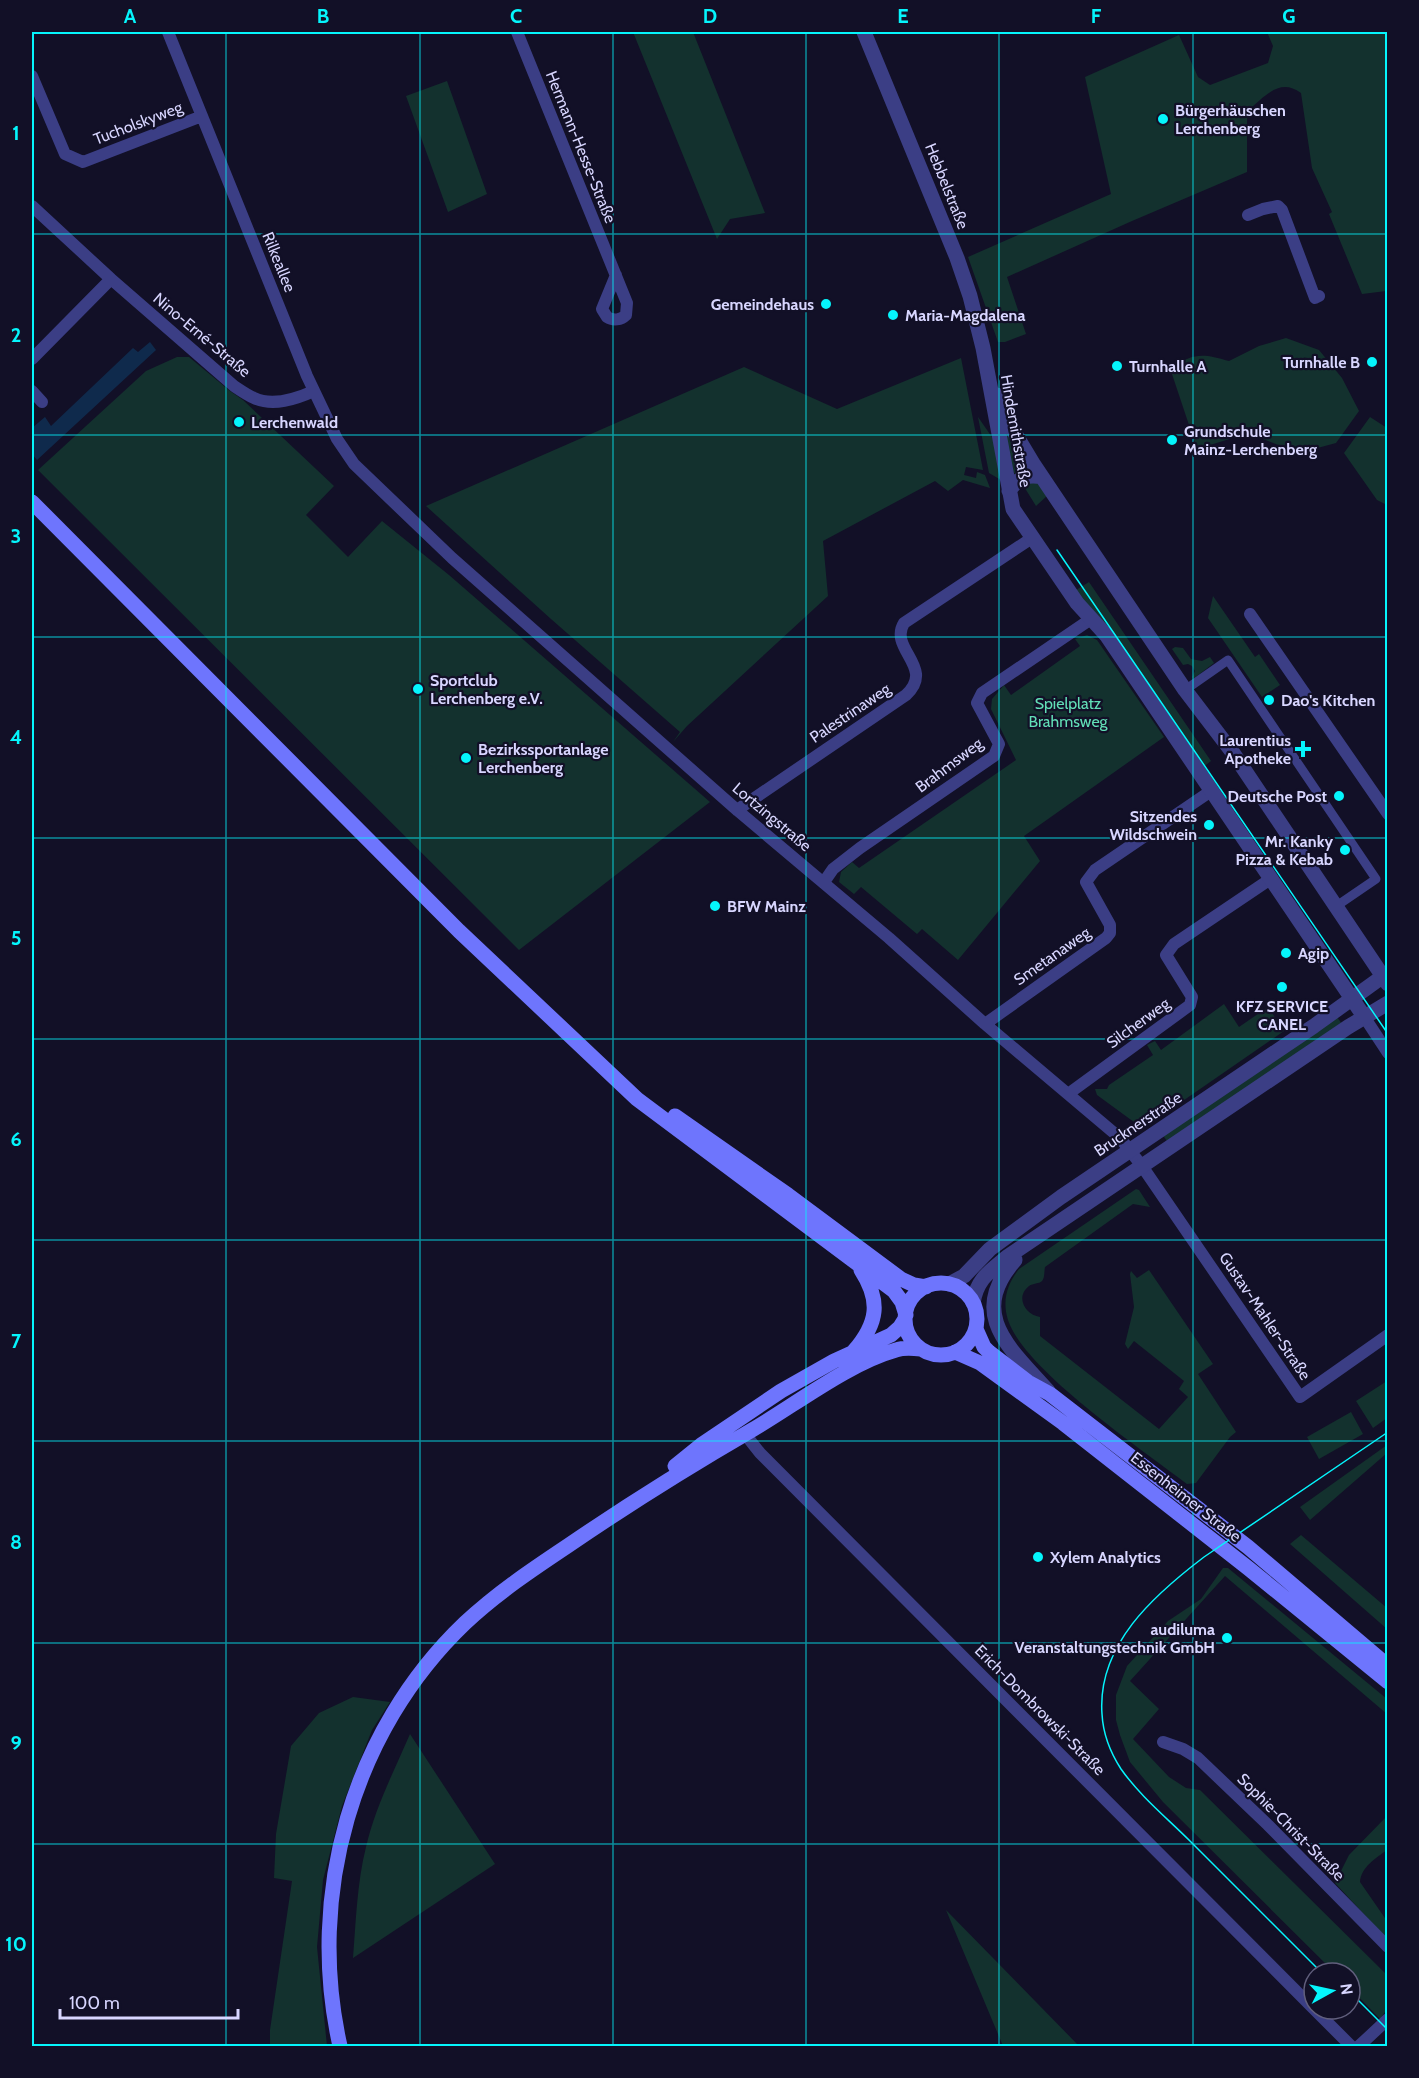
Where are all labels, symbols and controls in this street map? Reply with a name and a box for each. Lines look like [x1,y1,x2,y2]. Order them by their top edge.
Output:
text: A [124,4,137,28]
text: B [317,4,329,28]
text: C [510,4,522,28]
text: D [703,4,717,28]
text: E [897,4,909,28]
text: F [1091,4,1102,28]
text: G [1282,4,1296,28]
street label: Hermann-Hesse-Straße [542,68,620,226]
street label: Tucholskyweg [91,97,186,149]
place label: Bürgerhäuschen Lerchenberg [1175,101,1286,138]
marker: Bürgerhäuschen Lerchenberg [1156,112,1170,126]
text: 1 [12,121,20,145]
street label: Hebbelstraße [921,140,973,232]
street label: Rilkeallee [258,229,300,295]
street label: Nino-Erné-Straße [150,289,254,381]
place label: Gemeindehaus [711,295,814,314]
marker: Gemeindehaus [819,297,833,311]
place label: Maria-Magdalena [905,306,1025,325]
marker: Maria-Magdalena [886,308,900,322]
text: 2 [11,323,21,347]
place label: Turnhalle B [1283,353,1360,372]
marker: Turnhalle B [1365,355,1379,369]
place label: Turnhalle A [1129,357,1206,376]
marker: Turnhalle A [1110,359,1124,373]
street label: Hindemithstraße [997,373,1035,489]
place label: Lerchenwald [251,413,338,432]
marker: Lerchenwald [232,415,246,429]
place label: Grundschule Mainz-Lerchenberg [1184,422,1317,459]
marker: Grundschule Mainz-Lerchenberg [1165,433,1179,447]
text: 3 [11,524,21,548]
place label: Sportclub Lerchenberg e.V. [430,671,543,708]
street label: Palestrinaweg [806,679,895,747]
marker: Sportclub Lerchenberg e.V. [411,682,425,696]
place label: Dao's Kitchen [1281,691,1375,710]
marker: Dao's Kitchen [1262,693,1276,707]
park label: Spielplatz Brahmsweg [1028,694,1109,731]
text: 4 [10,725,22,749]
place label: Laurentius Apotheke [1219,731,1291,768]
street label: Brahmsweg [912,733,987,796]
place label: Bezirkssportanlage Lerchenberg [478,740,608,777]
marker: Laurentius Apotheke [1296,742,1310,756]
marker: Bezirkssportanlage Lerchenberg [459,751,473,765]
street label: Lortzingstraße [729,779,815,855]
place label: Deutsche Post [1228,787,1327,806]
marker: Deutsche Post [1332,789,1346,803]
place label: Sitzendes Wildschwein [1109,807,1197,844]
marker: Sitzendes Wildschwein [1202,818,1216,832]
place label: Mr. Kanky Pizza & Kebab [1235,832,1333,869]
marker: Mr. Kanky Pizza & Kebab [1338,843,1352,857]
place label: BFW Mainz [727,897,806,916]
marker: BFW Mainz [708,899,722,913]
street label: Smetanaweg [1010,922,1095,989]
text: 5 [11,926,21,950]
place label: Agip [1298,944,1329,963]
marker: Agip [1279,946,1293,960]
marker: KFZ SERVICE CANEL [1275,980,1289,994]
street label: Silcherweg [1103,993,1174,1052]
place label: KFZ SERVICE CANEL [1236,997,1328,1034]
street label: Brucknerstraße [1091,1088,1185,1160]
text: 6 [10,1127,22,1151]
street label: Gustav-Mahler-Straße [1215,1249,1315,1383]
text: 7 [11,1329,22,1353]
street label: Essenheimer Straße [1127,1448,1245,1546]
text: 8 [10,1530,22,1554]
place label: Xylem Analytics [1049,1548,1161,1567]
marker: Xylem Analytics [1031,1550,1045,1564]
place label: audiluma Veranstaltungstechnik GmbH [1015,1620,1215,1657]
marker: audiluma Veranstaltungstechnik GmbH [1220,1631,1234,1645]
street label: Erich-Dombrowski-Straße [971,1641,1109,1779]
text: 9 [10,1731,22,1755]
street label: Sophie-Christ-Straße [1233,1769,1349,1885]
text: 10 [5,1932,27,1956]
north arrow [1302,1961,1362,2021]
scale bar [60,1982,238,2020]
text: N [1336,1982,1357,1996]
text: 100 m [69,1992,120,2014]

